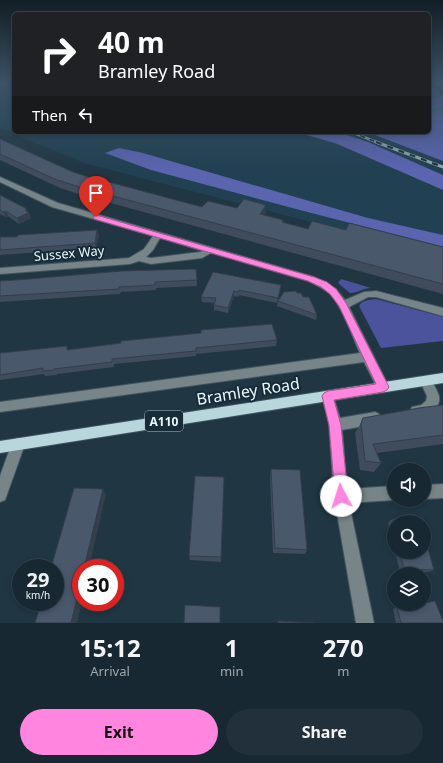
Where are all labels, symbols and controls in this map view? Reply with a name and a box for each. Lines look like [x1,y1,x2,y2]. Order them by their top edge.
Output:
text: 40 m [98,23,165,61]
icon: right [32,28,84,80]
text: Bramley Road [98,59,215,83]
icon: left [75,104,97,126]
text: Then [32,105,67,125]
pin [79,176,113,217]
icon: arrive [85,182,107,204]
street label: Sussex Way [33,241,105,265]
street label: Bramley Road [195,372,301,410]
road number: A110 [145,411,183,431]
map controls [387,463,431,611]
button: sound [387,463,431,507]
position arrow [320,475,362,517]
button: search [387,515,431,559]
speed limit sign: 30 [72,559,124,611]
text: 29 [27,566,49,593]
button: layers [387,567,431,611]
text: km/h [26,588,50,602]
text: 15:12 [79,631,141,664]
text: 1 [225,631,239,664]
text: 270 [323,631,364,664]
text: Arrival [90,662,130,680]
text: min [220,662,243,680]
text: m [337,662,349,680]
button: Exit [20,709,218,755]
button: Share [226,709,423,755]

